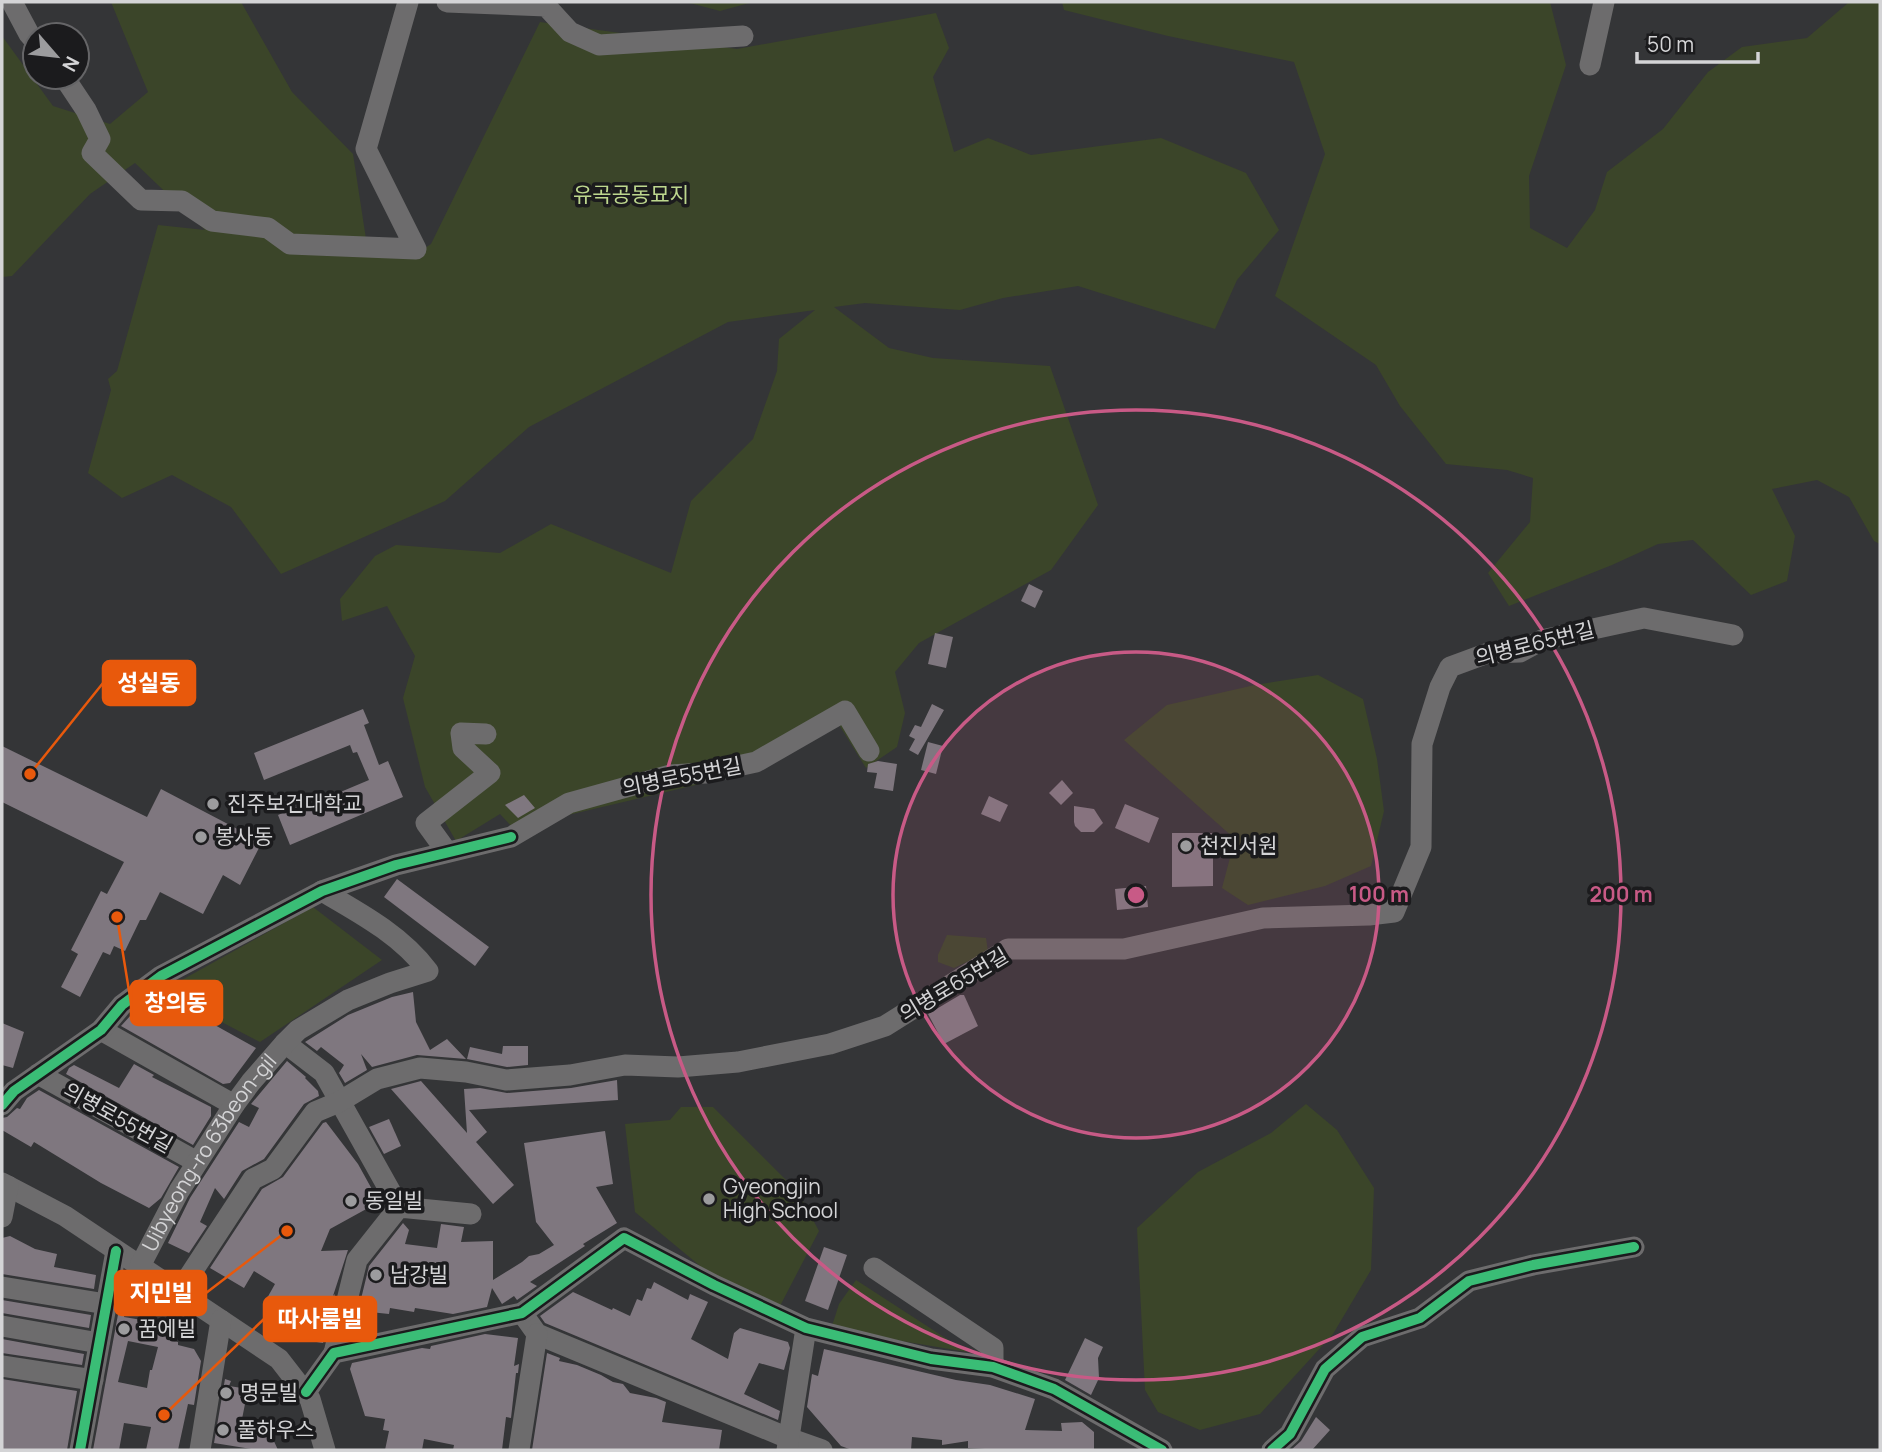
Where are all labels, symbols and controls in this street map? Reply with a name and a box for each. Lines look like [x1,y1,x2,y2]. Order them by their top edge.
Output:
north arrow [21,21,91,91]
scale bar [1637,21,1758,65]
text: 50 m [1647,30,1694,58]
text: N [56,52,86,76]
park label: 유곡공동묘지 [573,180,689,208]
street label: 의병로65번길 [1472,615,1597,671]
callout: 성실동 [103,661,195,705]
text: 성실동 [117,666,181,698]
street label: 의병로55번길 [620,751,744,801]
place label: 진주보건대학교 [227,789,362,817]
marker: 진주보건대학교 [205,796,221,812]
place label: 봉사동 [215,822,273,850]
marker: 봉사동 [193,829,209,845]
place label: 천진서원 [1200,831,1277,859]
marker: 천진서원 [1178,838,1194,854]
text: 100 m [1349,880,1409,908]
text: 200 m [1589,880,1653,908]
centre of rings [1124,883,1148,907]
street label: 의병로65번길 [894,941,1013,1028]
callout: 창의동 [131,981,222,1025]
text: 창의동 [144,986,208,1018]
street label: Uibyeong-ro 63beon-gil [135,1047,282,1256]
street label: 의병로55번길 [59,1076,178,1159]
place label: Gyeongjin High School [723,1172,838,1224]
place label: 동일빌 [365,1186,423,1214]
marker: Gyeongjin High School [701,1191,717,1207]
marker: 동일빌 [343,1193,359,1209]
place label: 남강빌 [390,1260,448,1288]
marker: 남강빌 [368,1267,384,1283]
callout: 지민빌 [115,1271,206,1315]
text: 지민빌 [129,1276,193,1308]
callout: 따사룸빌 [264,1297,376,1341]
text: 따사룸빌 [278,1302,362,1334]
place label: 꿈에빌 [138,1314,196,1342]
marker: 꿈에빌 [116,1321,132,1337]
place label: 명문빌 [240,1378,298,1406]
marker: 명문빌 [218,1385,234,1401]
place label: 풀하우스 [237,1415,314,1443]
marker: 풀하우스 [215,1422,231,1438]

